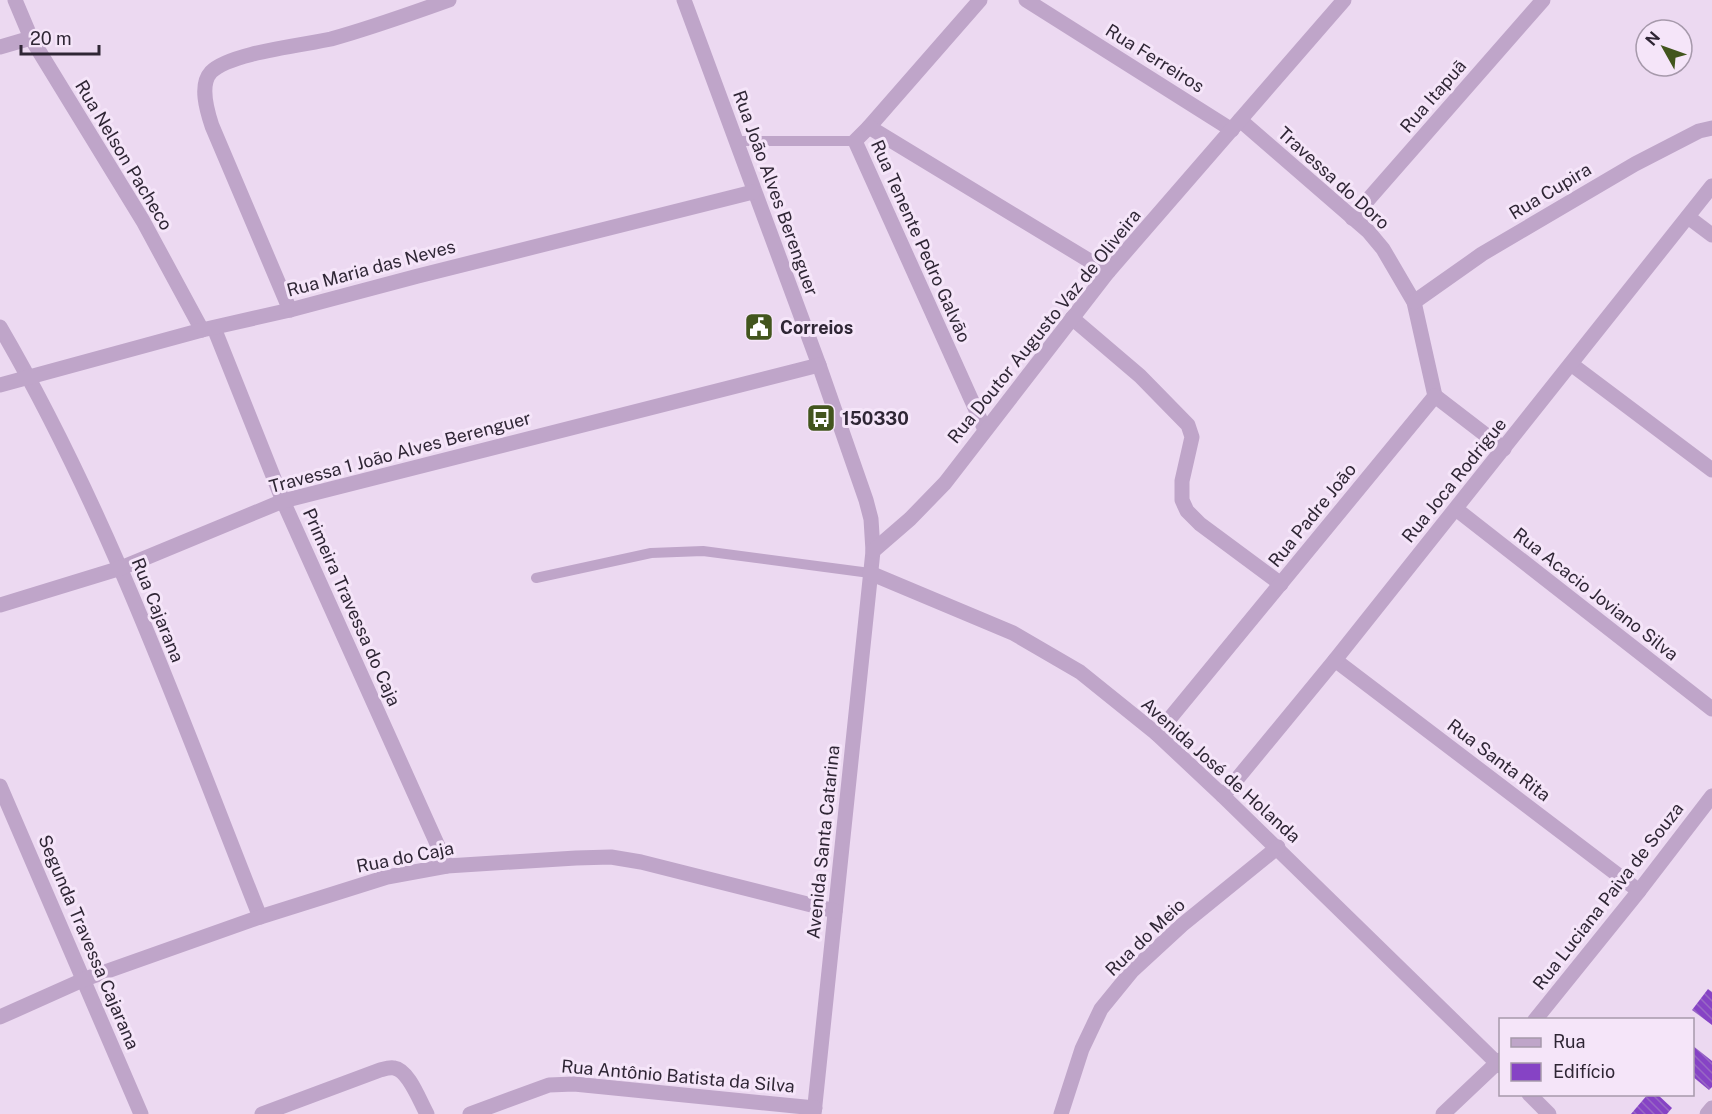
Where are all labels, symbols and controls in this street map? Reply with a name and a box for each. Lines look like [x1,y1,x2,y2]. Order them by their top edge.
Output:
scale bar [21,18,99,56]
north arrow [1634,18,1694,78]
street label: Rua Ferreiros [1102,19,1208,97]
text: 20 m [30,28,72,49]
text: N [1642,28,1664,50]
street label: Rua Itapuã [1396,55,1470,137]
street label: Rua Nelson Pacheco [71,76,177,234]
street label: Rua João Alves Berenguer [729,87,823,299]
street label: Travessa do Doro [1274,122,1394,234]
street label: Rua Tenente Pedro Galvão [867,137,975,345]
street label: Rua Cupira [1505,158,1595,224]
street label: Rua Doutor Augusto Vaz de Oliveira [943,205,1145,447]
street label: Rua Maria das Neves [284,235,458,301]
public building icon: Correios [743,311,775,343]
place label: Correios [780,317,853,338]
bus stop icon: 150330 [805,402,837,434]
street label: Travessa 1 João Alves Berenguer [267,407,533,497]
place label: 150330 [842,408,909,429]
street label: Rua Joca Rodrigue [1397,414,1511,546]
street label: Rua Padre João [1264,459,1360,571]
street label: Primeira Travessa do Caja [299,505,405,709]
street label: Rua Acacio Joviano Silva [1509,523,1683,665]
street label: Rua Cajarana [128,555,188,665]
street label: Avenida José de Holanda [1137,693,1305,847]
street label: Rua Santa Rita [1443,714,1555,806]
street label: Avenida Santa Catarina [802,744,844,940]
street label: Rua Luciana Paiva de Souza [1528,798,1688,994]
street label: Segunda Travessa Cajarana [34,832,144,1052]
street label: Rua do Caja [355,837,455,877]
street label: Rua do Meio [1101,894,1189,980]
legend [1499,1018,1694,1096]
text: Rua [1553,1031,1585,1052]
street label: Rua Antônio Batista da Silva [560,1055,796,1097]
text: Edifício [1553,1061,1615,1082]

